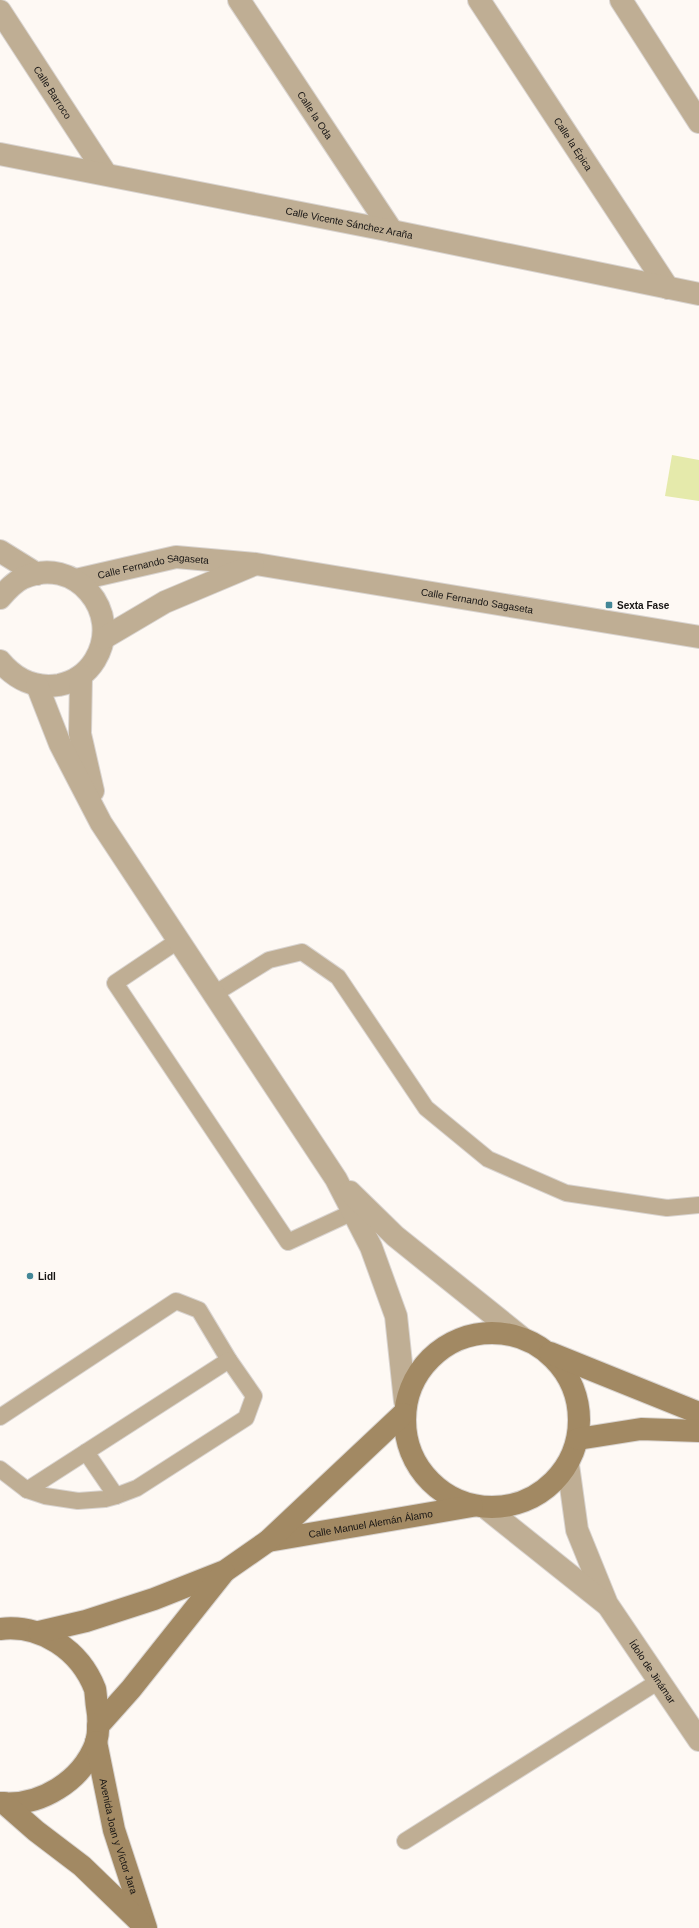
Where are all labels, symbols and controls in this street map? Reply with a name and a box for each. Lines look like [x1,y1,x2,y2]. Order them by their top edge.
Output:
street label: Calle Barroco [31,64,74,121]
street label: Calle la Oda [295,89,335,142]
street label: Calle la Épica [552,115,595,173]
street label: Calle Vicente Sánchez Araña [285,205,414,241]
street label: Calle Fernando Sagaseta [97,552,210,581]
street label: Calle Fernando Sagaseta [420,586,534,616]
marker: Sexta Fase [604,600,614,610]
place label: Sexta Fase [617,600,670,611]
marker: Lidl [25,1271,35,1281]
place label: Lidl [38,1271,56,1282]
street label: Calle Manuel Alemán Álamo [308,1508,434,1540]
street label: Ídolo de Jinámar [627,1638,678,1706]
street label: Avenida Joan y Víctor Jara [98,1778,140,1896]

